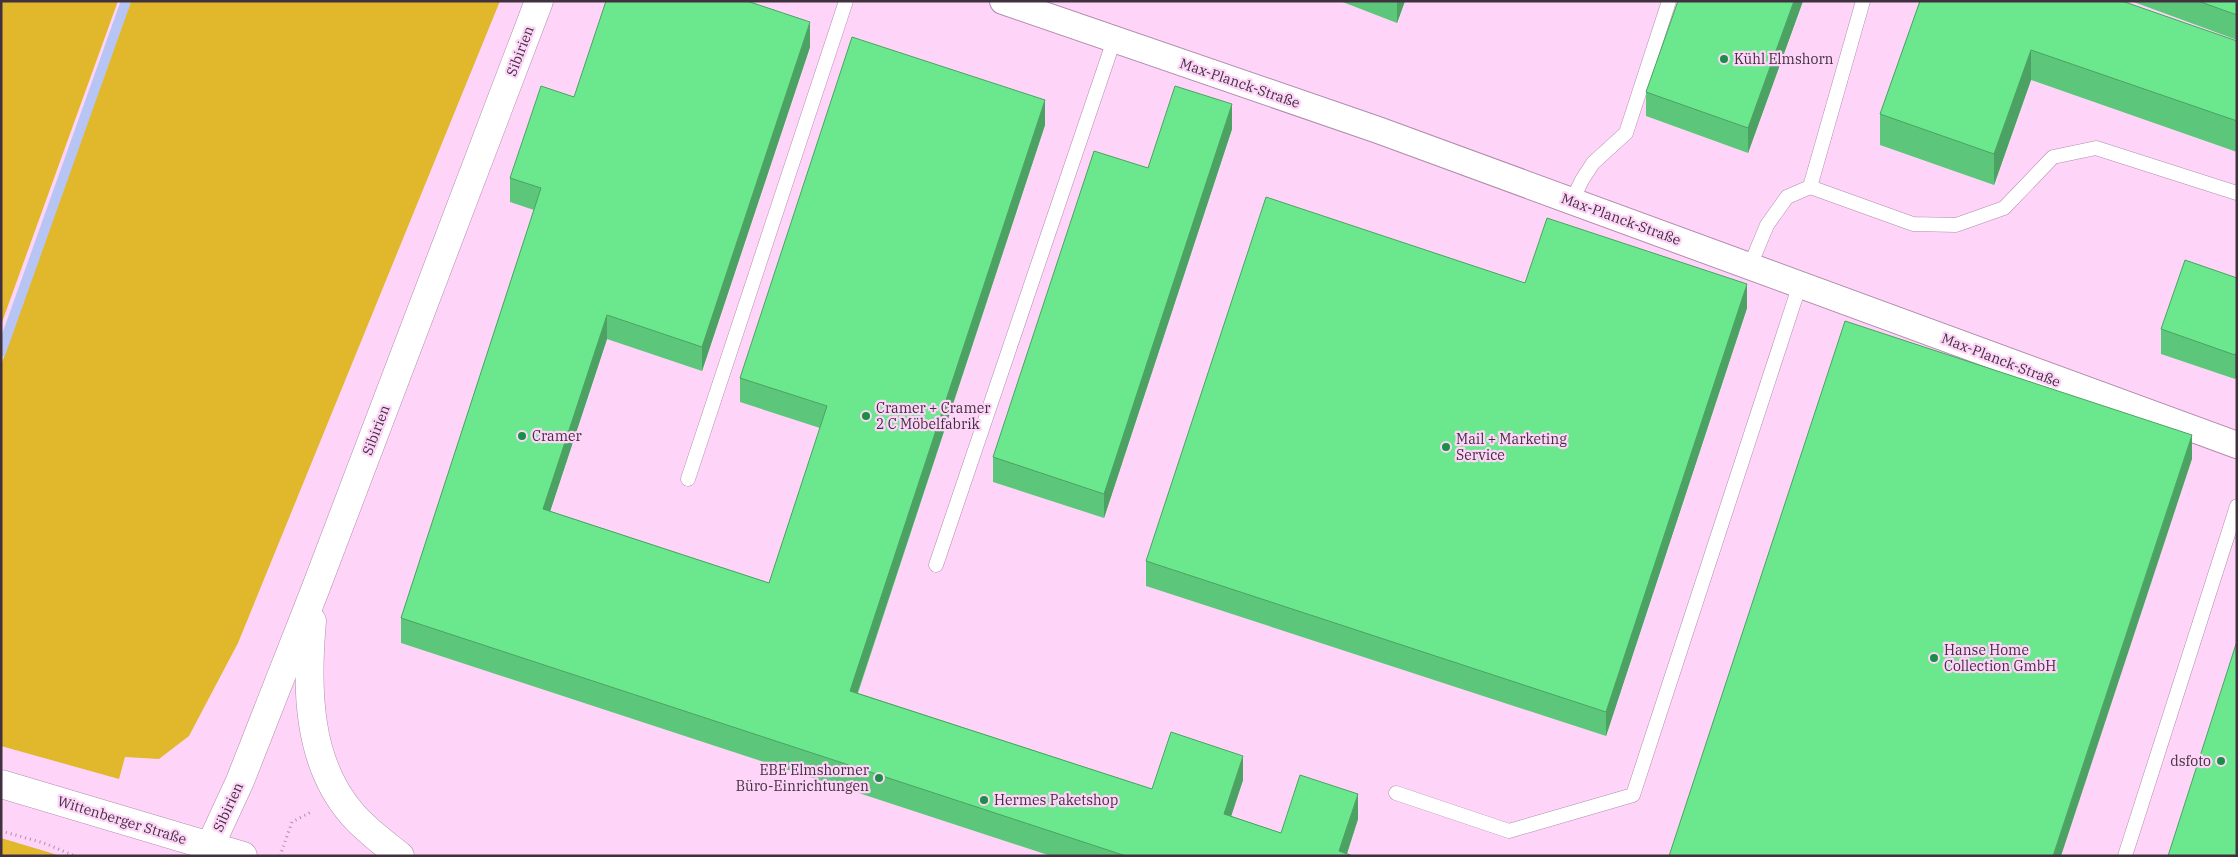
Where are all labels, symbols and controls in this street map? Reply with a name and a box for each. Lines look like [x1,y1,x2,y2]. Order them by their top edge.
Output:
street label: Sibirien [502,23,538,79]
place label: Kühl Elmshorn [1734,50,1834,68]
marker: Kühl Elmshorn [1718,53,1730,65]
street label: Max-Planck-Straße [1178,54,1302,112]
street label: Max-Planck-Straße [1559,189,1683,249]
street label: Max-Planck-Straße [1939,329,2063,391]
place label: Cramer + Cramer 2 C Möbelfabrik [876,399,991,433]
street label: Sibirien [358,402,394,458]
marker: Cramer + Cramer 2 C Möbelfabrik [860,410,872,422]
place label: Cramer [532,427,583,445]
marker: Cramer [516,430,528,442]
place label: Mail + Marketing Service [1456,430,1567,464]
marker: Mail + Marketing Service [1440,441,1452,453]
place label: Hanse Home Collection GmbH [1944,641,2056,675]
marker: Hanse Home Collection GmbH [1928,652,1940,664]
place label: dsfoto [2170,752,2211,770]
marker: dsfoto [2215,755,2227,767]
place label: EBE Elmshorner Büro-Einrichtungen [736,761,870,795]
marker: EBE Elmshorner Büro-Einrichtungen [873,772,885,784]
street label: Sibirien [209,779,247,835]
place label: Hermes Paketshop [994,791,1118,809]
street label: Wittenberger Straße [55,792,189,848]
marker: Hermes Paketshop [978,794,990,806]

